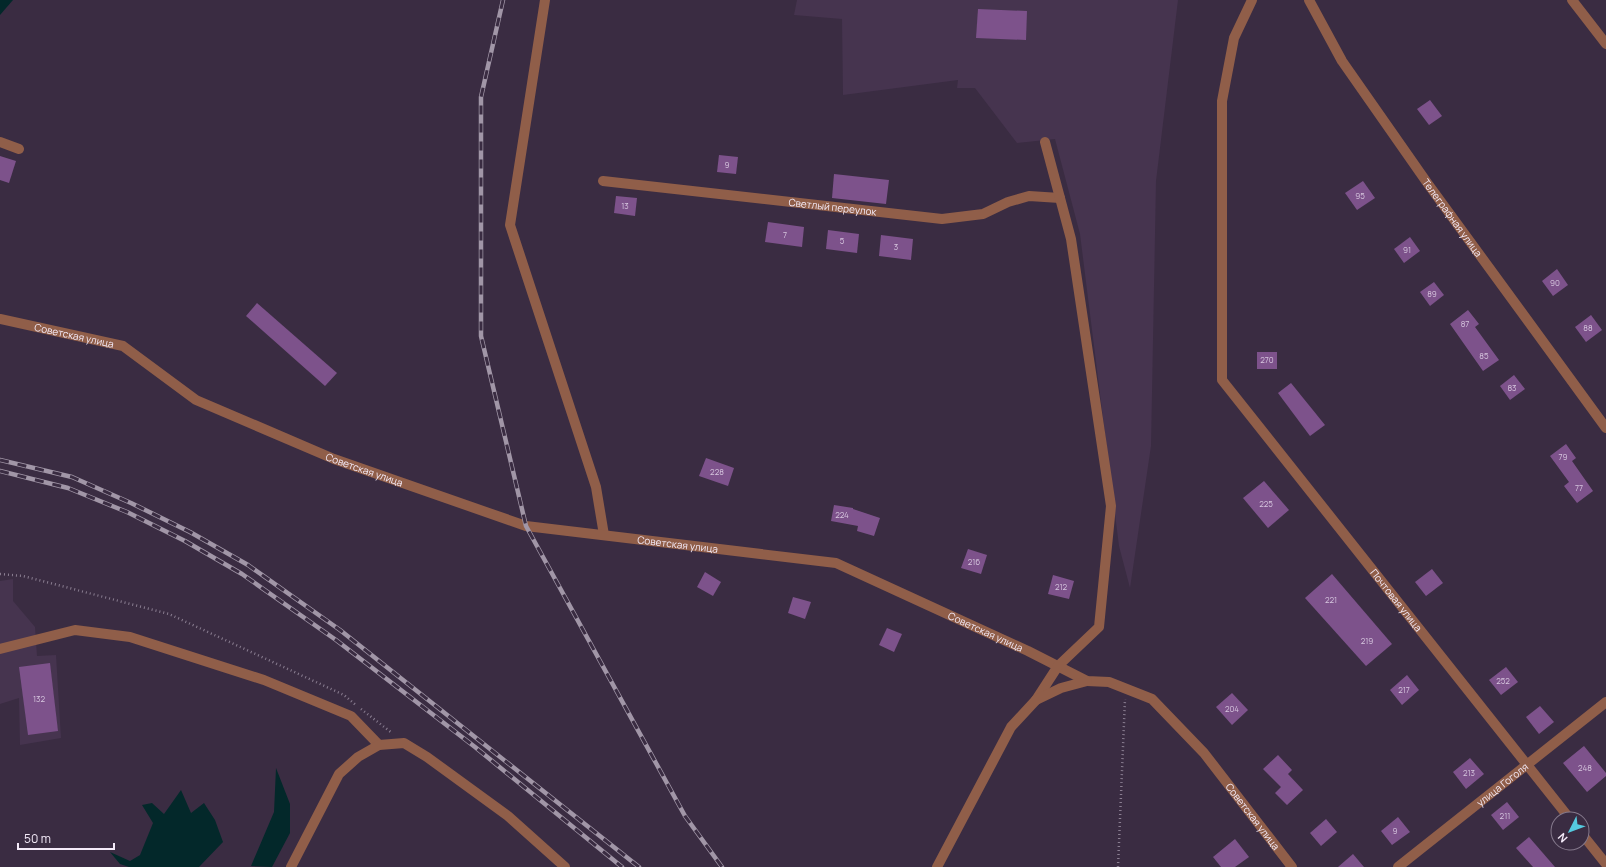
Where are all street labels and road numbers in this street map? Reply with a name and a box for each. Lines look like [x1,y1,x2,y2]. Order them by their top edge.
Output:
street label: Телеграфная улица [1419,176,1486,259]
street label: Светлый переулок [788,195,878,219]
street label: Советская улица [33,320,115,351]
street label: Советская улица [324,449,405,490]
street label: Советская улица [637,532,719,556]
street label: Почтовая улица [1367,566,1426,634]
street label: Советская улица [946,608,1025,655]
street label: улица Гоголя [1473,759,1531,809]
street label: Советская улица [1223,780,1283,853]

